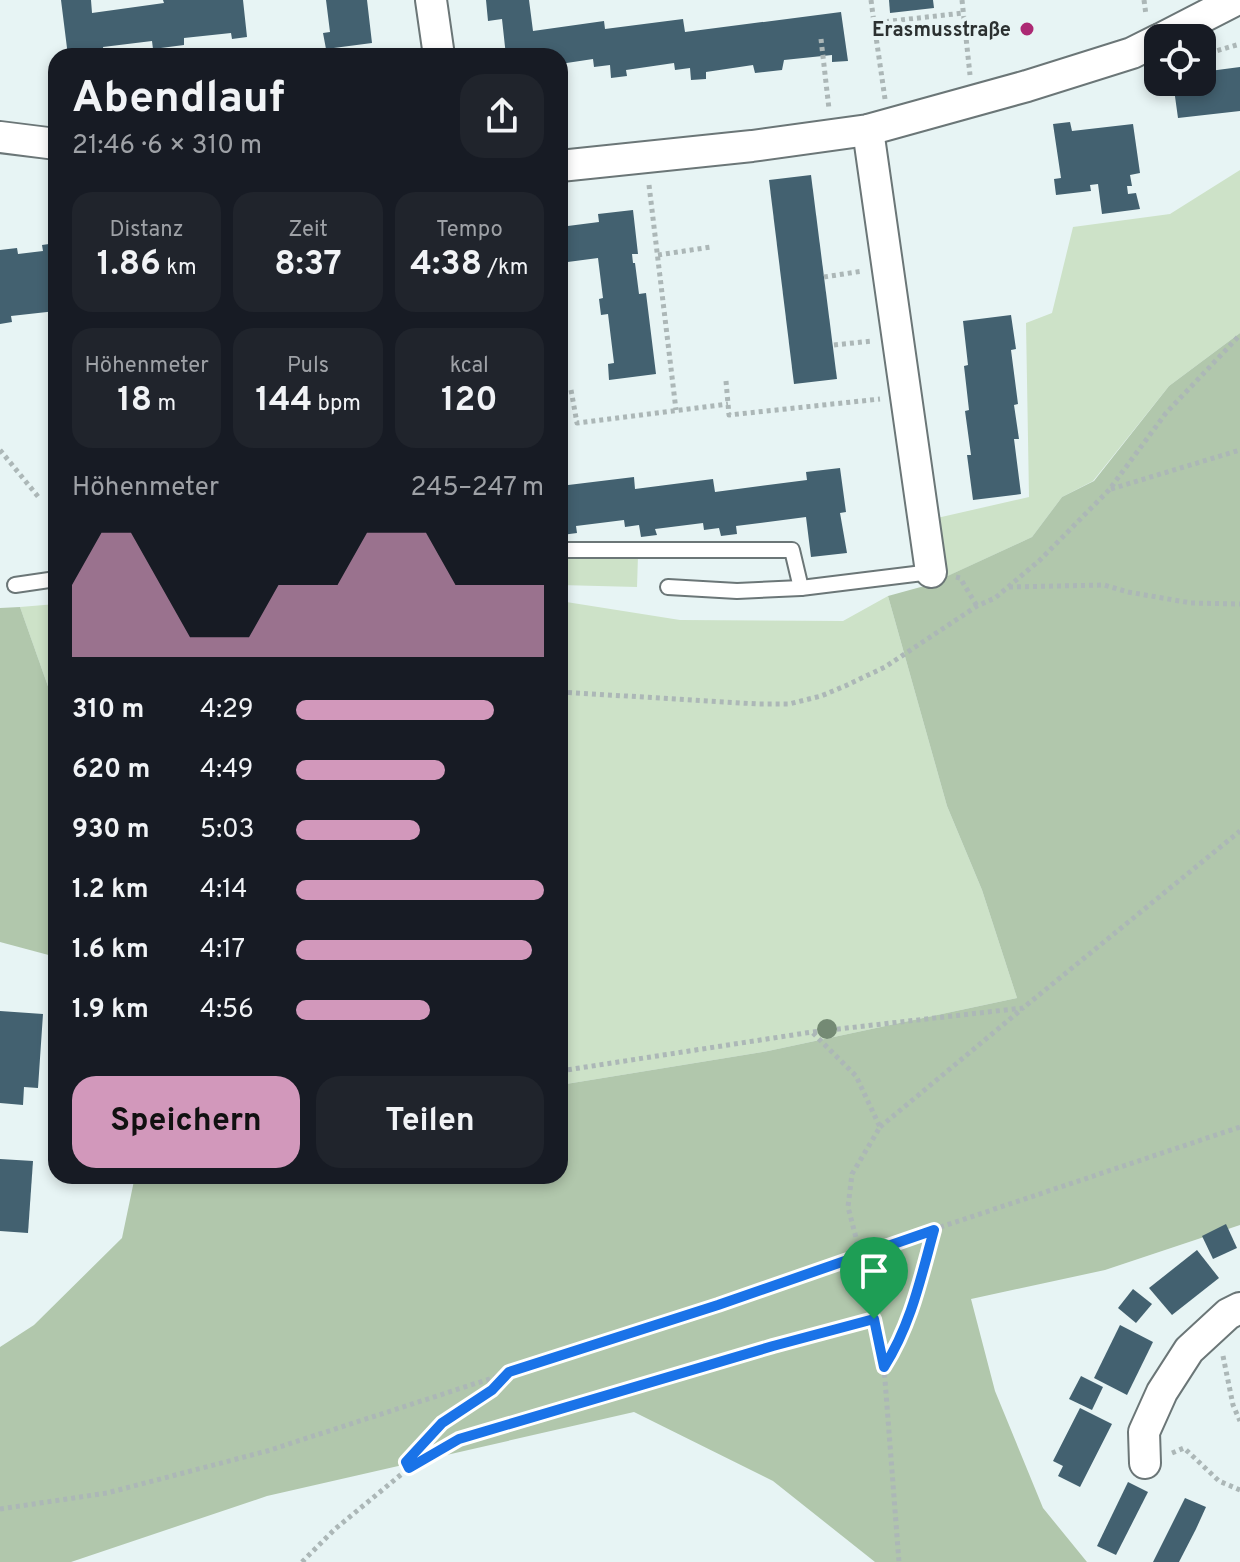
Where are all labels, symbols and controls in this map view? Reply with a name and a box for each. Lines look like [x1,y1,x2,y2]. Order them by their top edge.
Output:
place label: Erasmusstraße [872,18,1011,44]
marker: Erasmusstraße [1018,20,1036,38]
map controls [1144,24,1216,96]
button: locate [1144,24,1216,96]
text: Abendlauf [72,72,285,128]
button: share [460,74,544,158]
text: 21:46 · 6 × 310 m [72,130,262,163]
text: Distanz [110,217,184,244]
text: Zeit [288,217,328,244]
text: Tempo [436,217,503,244]
text: 1.86 [97,244,161,287]
text: 8:37 [274,244,342,287]
text: 4:38 [410,244,482,287]
text: km [161,255,197,282]
text: /km [482,255,528,282]
text: Höhenmeter [84,353,209,380]
text: Puls [287,353,329,380]
text: kcal [450,353,489,380]
text: 18 [117,380,152,423]
text: 144 [255,380,312,423]
text: 120 [441,380,498,423]
text: m [152,391,176,418]
text: bpm [312,391,361,418]
text: Höhenmeter [72,472,219,505]
text: 245–247 m [411,472,544,505]
text: 310 m [72,694,144,727]
text: 4:29 [200,694,253,727]
text: 620 m [72,754,150,787]
text: 4:49 [200,754,253,787]
text: 930 m [72,814,150,847]
text: 5:03 [200,814,254,847]
text: 1.2 km [72,874,149,907]
text: 4:14 [200,874,247,907]
text: 1.6 km [72,934,149,967]
text: 4:17 [200,934,245,967]
text: 1.9 km [72,994,149,1027]
text: 4:56 [200,994,254,1027]
button: Speichern [72,1076,300,1168]
button: Teilen [316,1076,544,1168]
pin [840,1237,908,1319]
icon: arrive [852,1249,896,1293]

